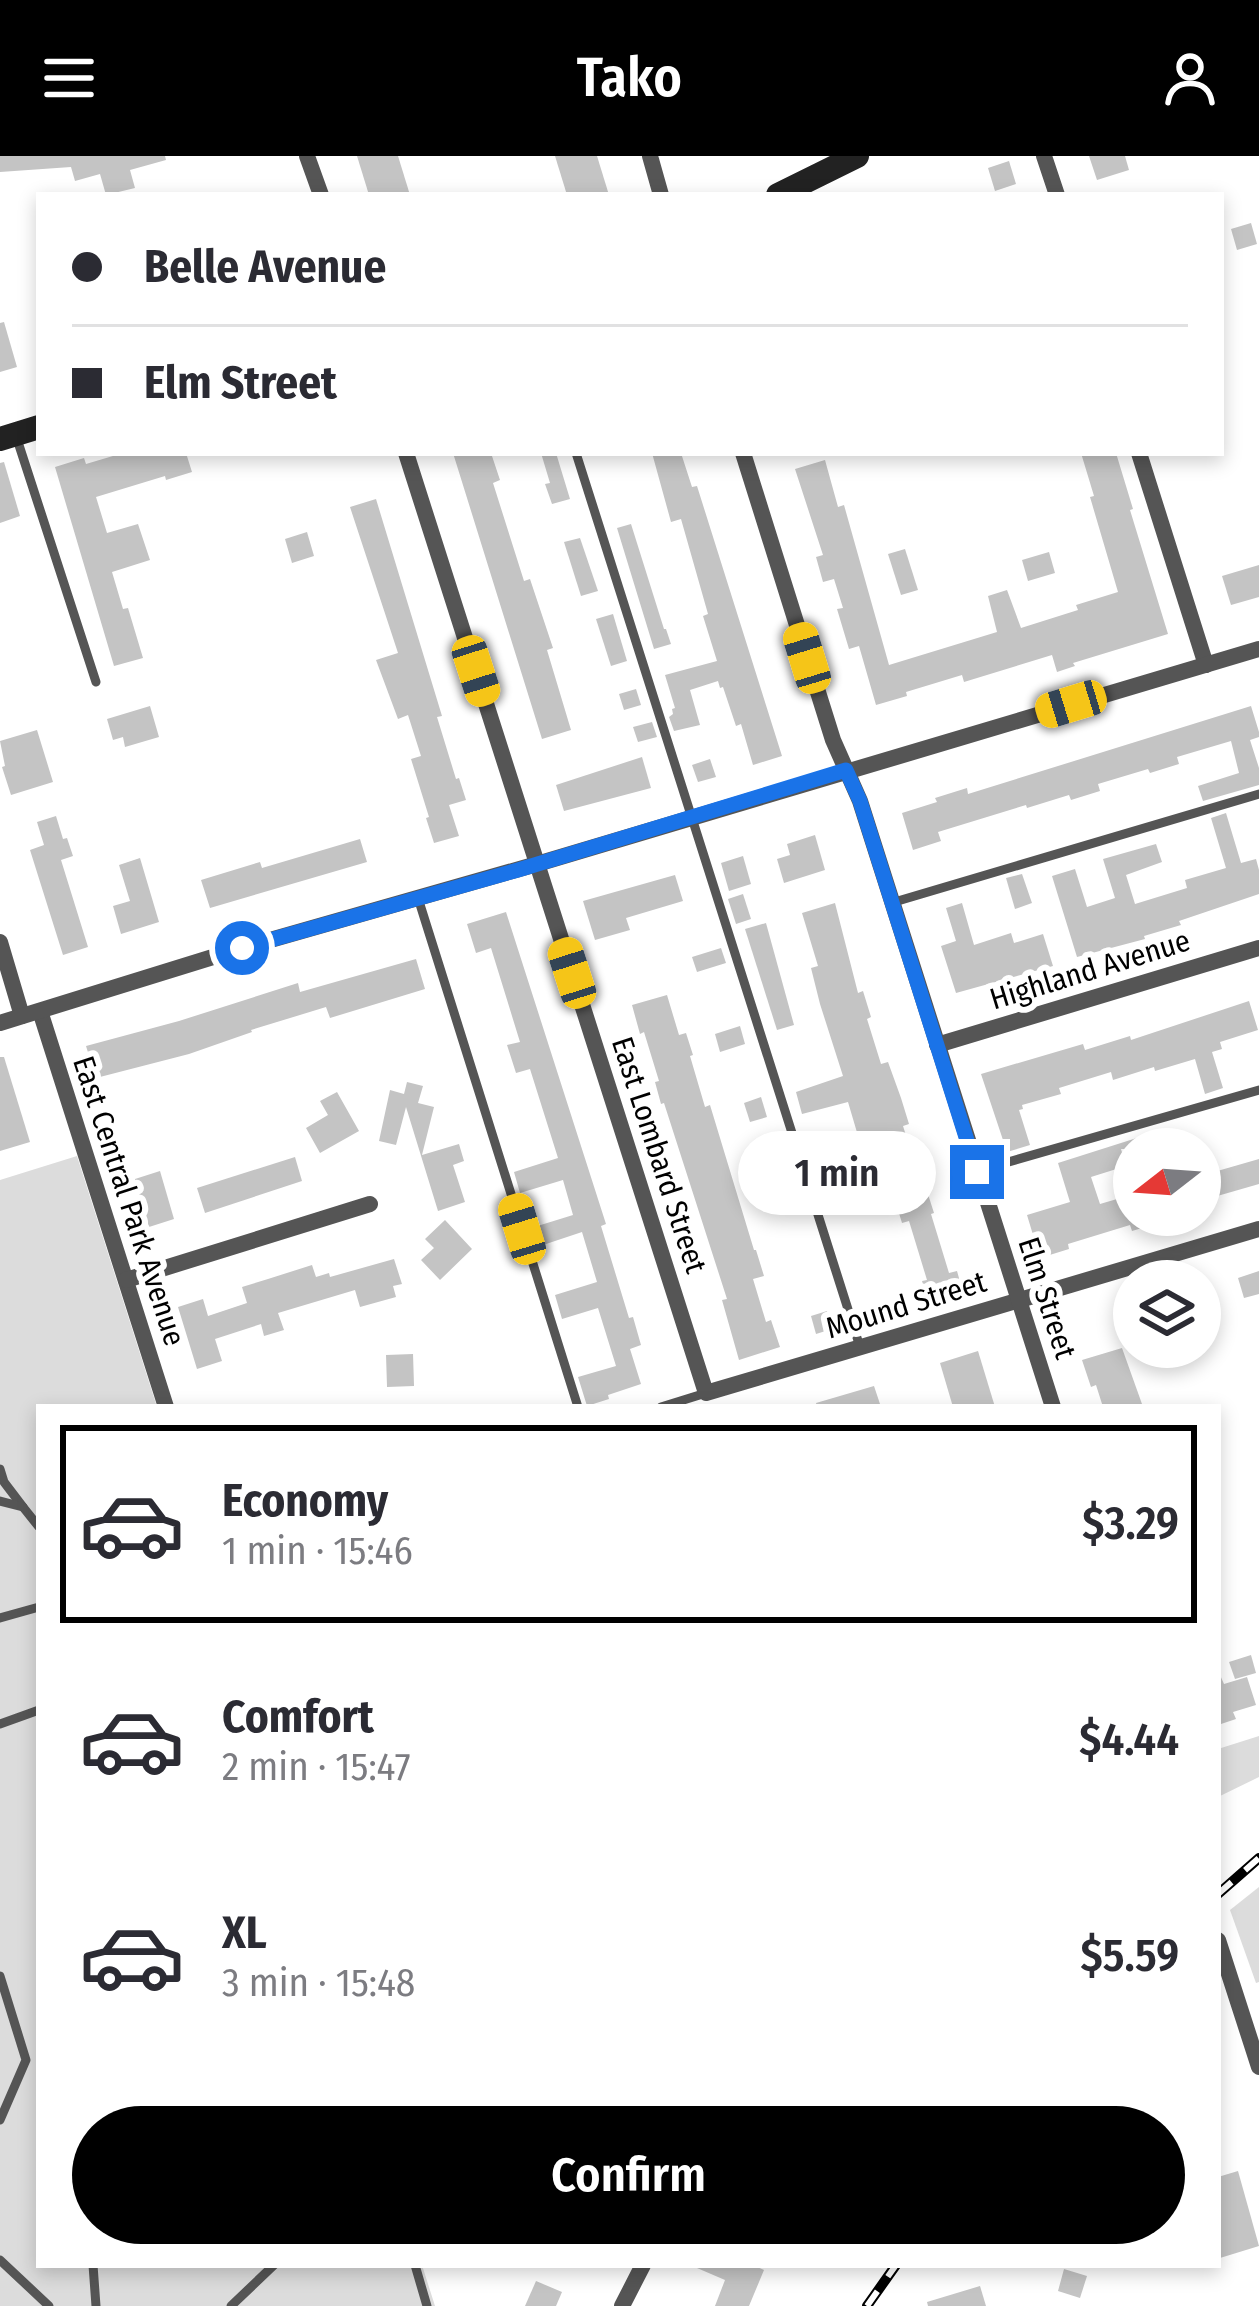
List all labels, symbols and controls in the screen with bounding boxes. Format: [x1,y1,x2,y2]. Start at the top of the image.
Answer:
icon: menu [36,45,102,111]
icon: person [1157,45,1223,111]
text: Tako [577,46,682,110]
text: Belle Avenue [144,240,386,294]
text: Elm Street [144,356,337,410]
car [779,618,835,698]
car [448,631,504,711]
car [1031,676,1111,732]
route start [215,921,269,975]
street label: Highland Avenue [986,922,1194,1018]
car [544,933,600,1013]
street label: East Lombard Street [604,1032,714,1278]
street label: East Central Park Avenue [65,1052,193,1350]
north arrow [1113,1128,1221,1236]
map controls [1113,1128,1221,1368]
callout: 1 min [737,1130,935,1214]
route end [950,1145,1004,1199]
text: 1 min [795,1150,879,1196]
car [494,1189,550,1269]
street label: Elm Street [1010,1233,1084,1364]
button: layers [1113,1260,1221,1368]
street label: Mound Street [822,1264,991,1346]
icon: car [78,1470,186,1578]
text: Economy [222,1474,388,1528]
text: $3.29 [1082,1497,1179,1551]
text: 1 min · 15:46 [222,1528,413,1574]
icon: car [78,1686,186,1794]
text: Comfort [222,1690,374,1744]
text: $4.44 [1079,1713,1179,1767]
text: 2 min · 15:47 [222,1744,410,1790]
icon: car [78,1902,186,2010]
text: XL [222,1906,267,1960]
text: $5.59 [1080,1929,1179,1983]
text: 3 min · 15:48 [222,1960,415,2006]
button: Confirm [72,2106,1185,2244]

